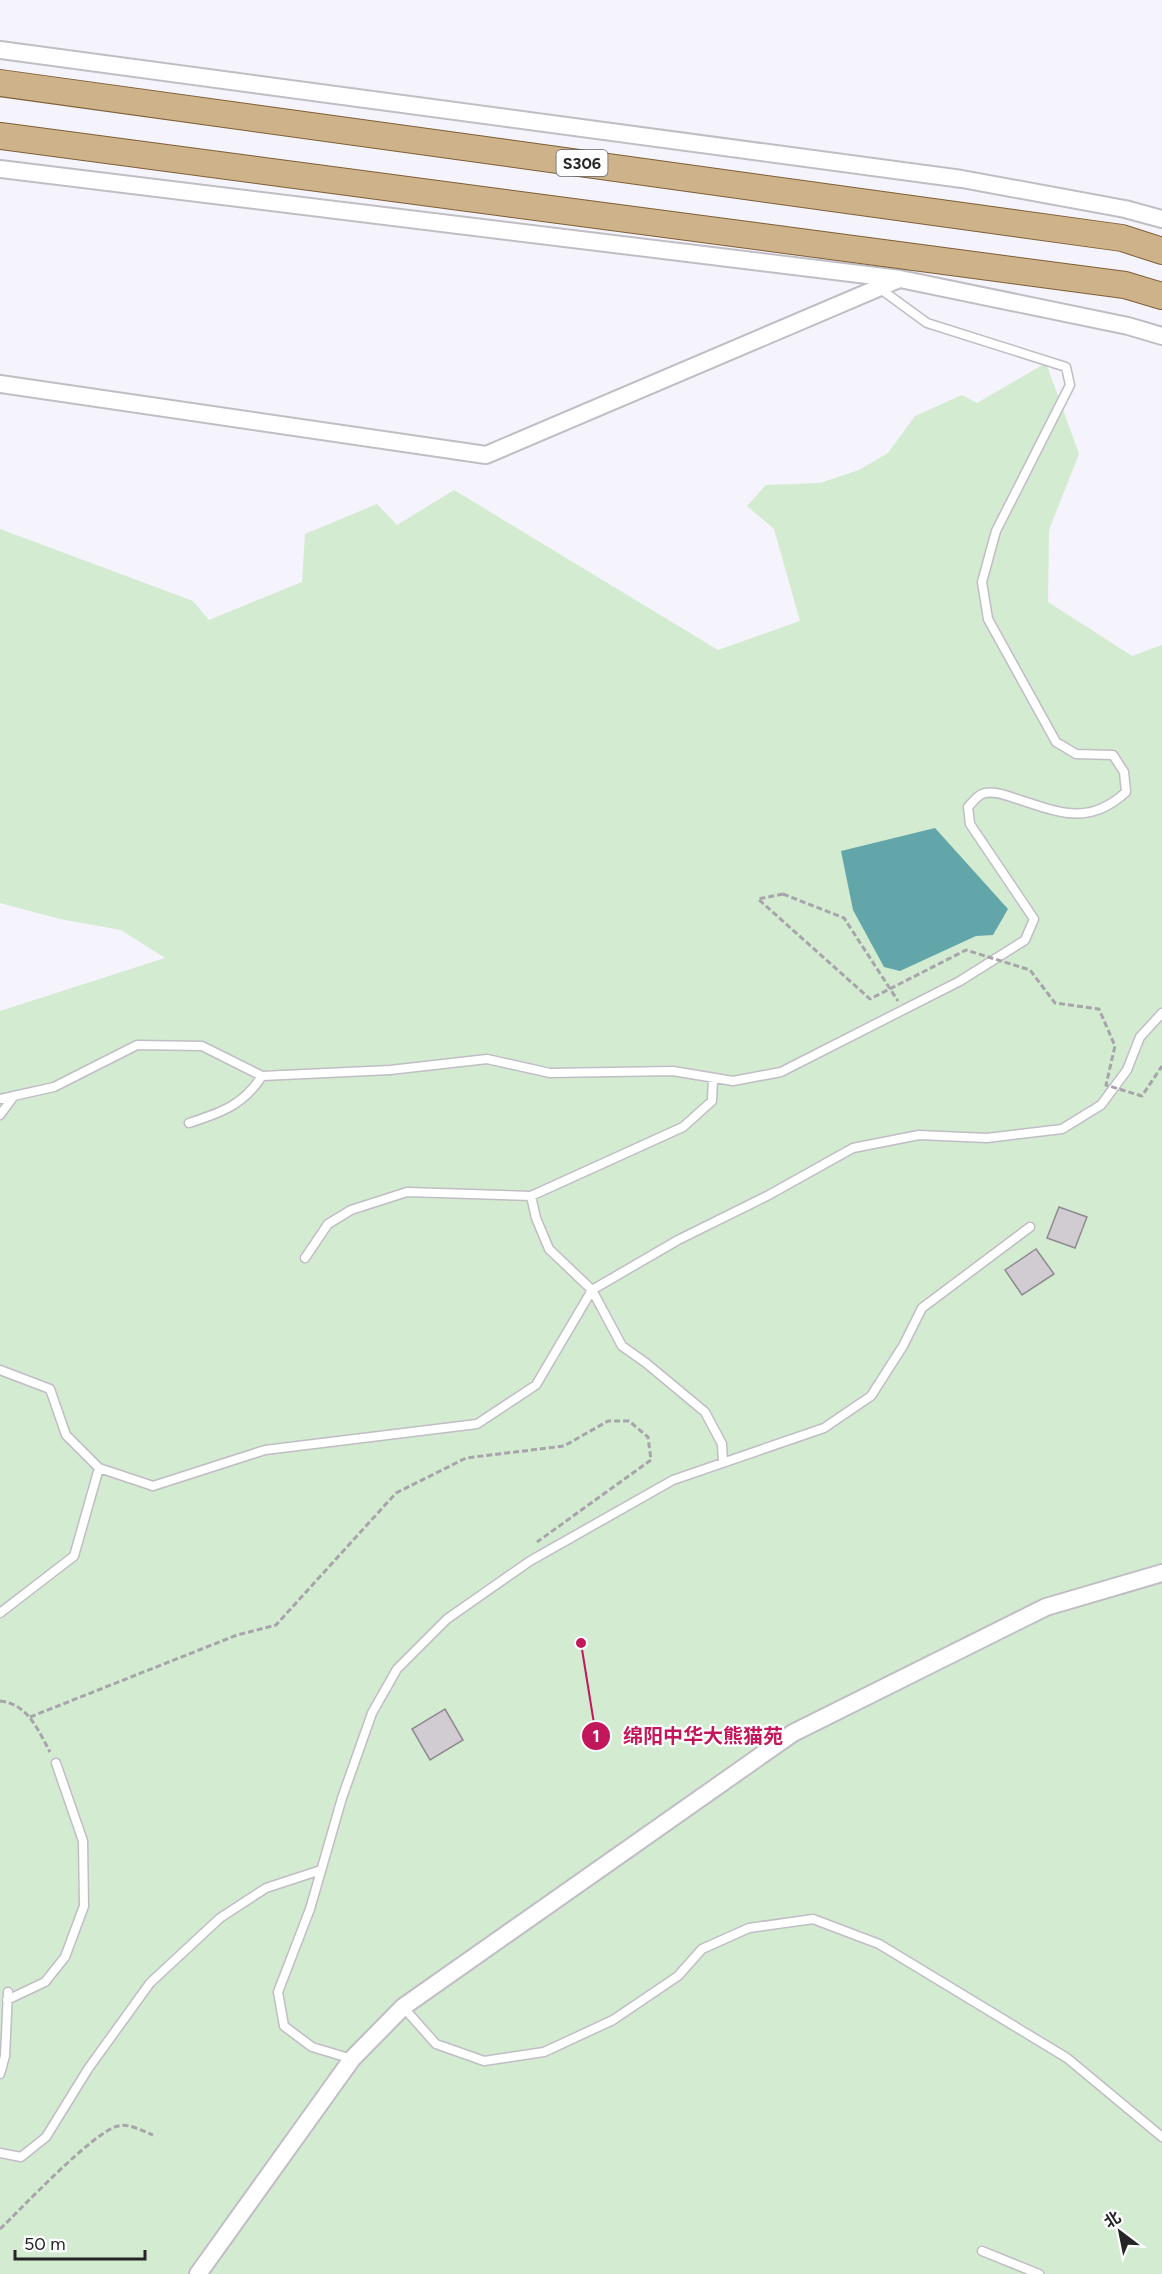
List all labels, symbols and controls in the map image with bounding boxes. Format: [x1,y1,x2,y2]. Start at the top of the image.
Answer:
road number: S306 [556,150,608,176]
callout: 绵阳中华大熊猫苑 [581,1717,795,1755]
text: 绵阳中华大熊猫苑 [623,1724,783,1748]
text: 1 [592,1725,600,1747]
north arrow [1090,2202,1150,2262]
text: 北 [1100,2207,1124,2232]
scale bar [15,2223,146,2261]
text: 50 m [24,2233,66,2255]

